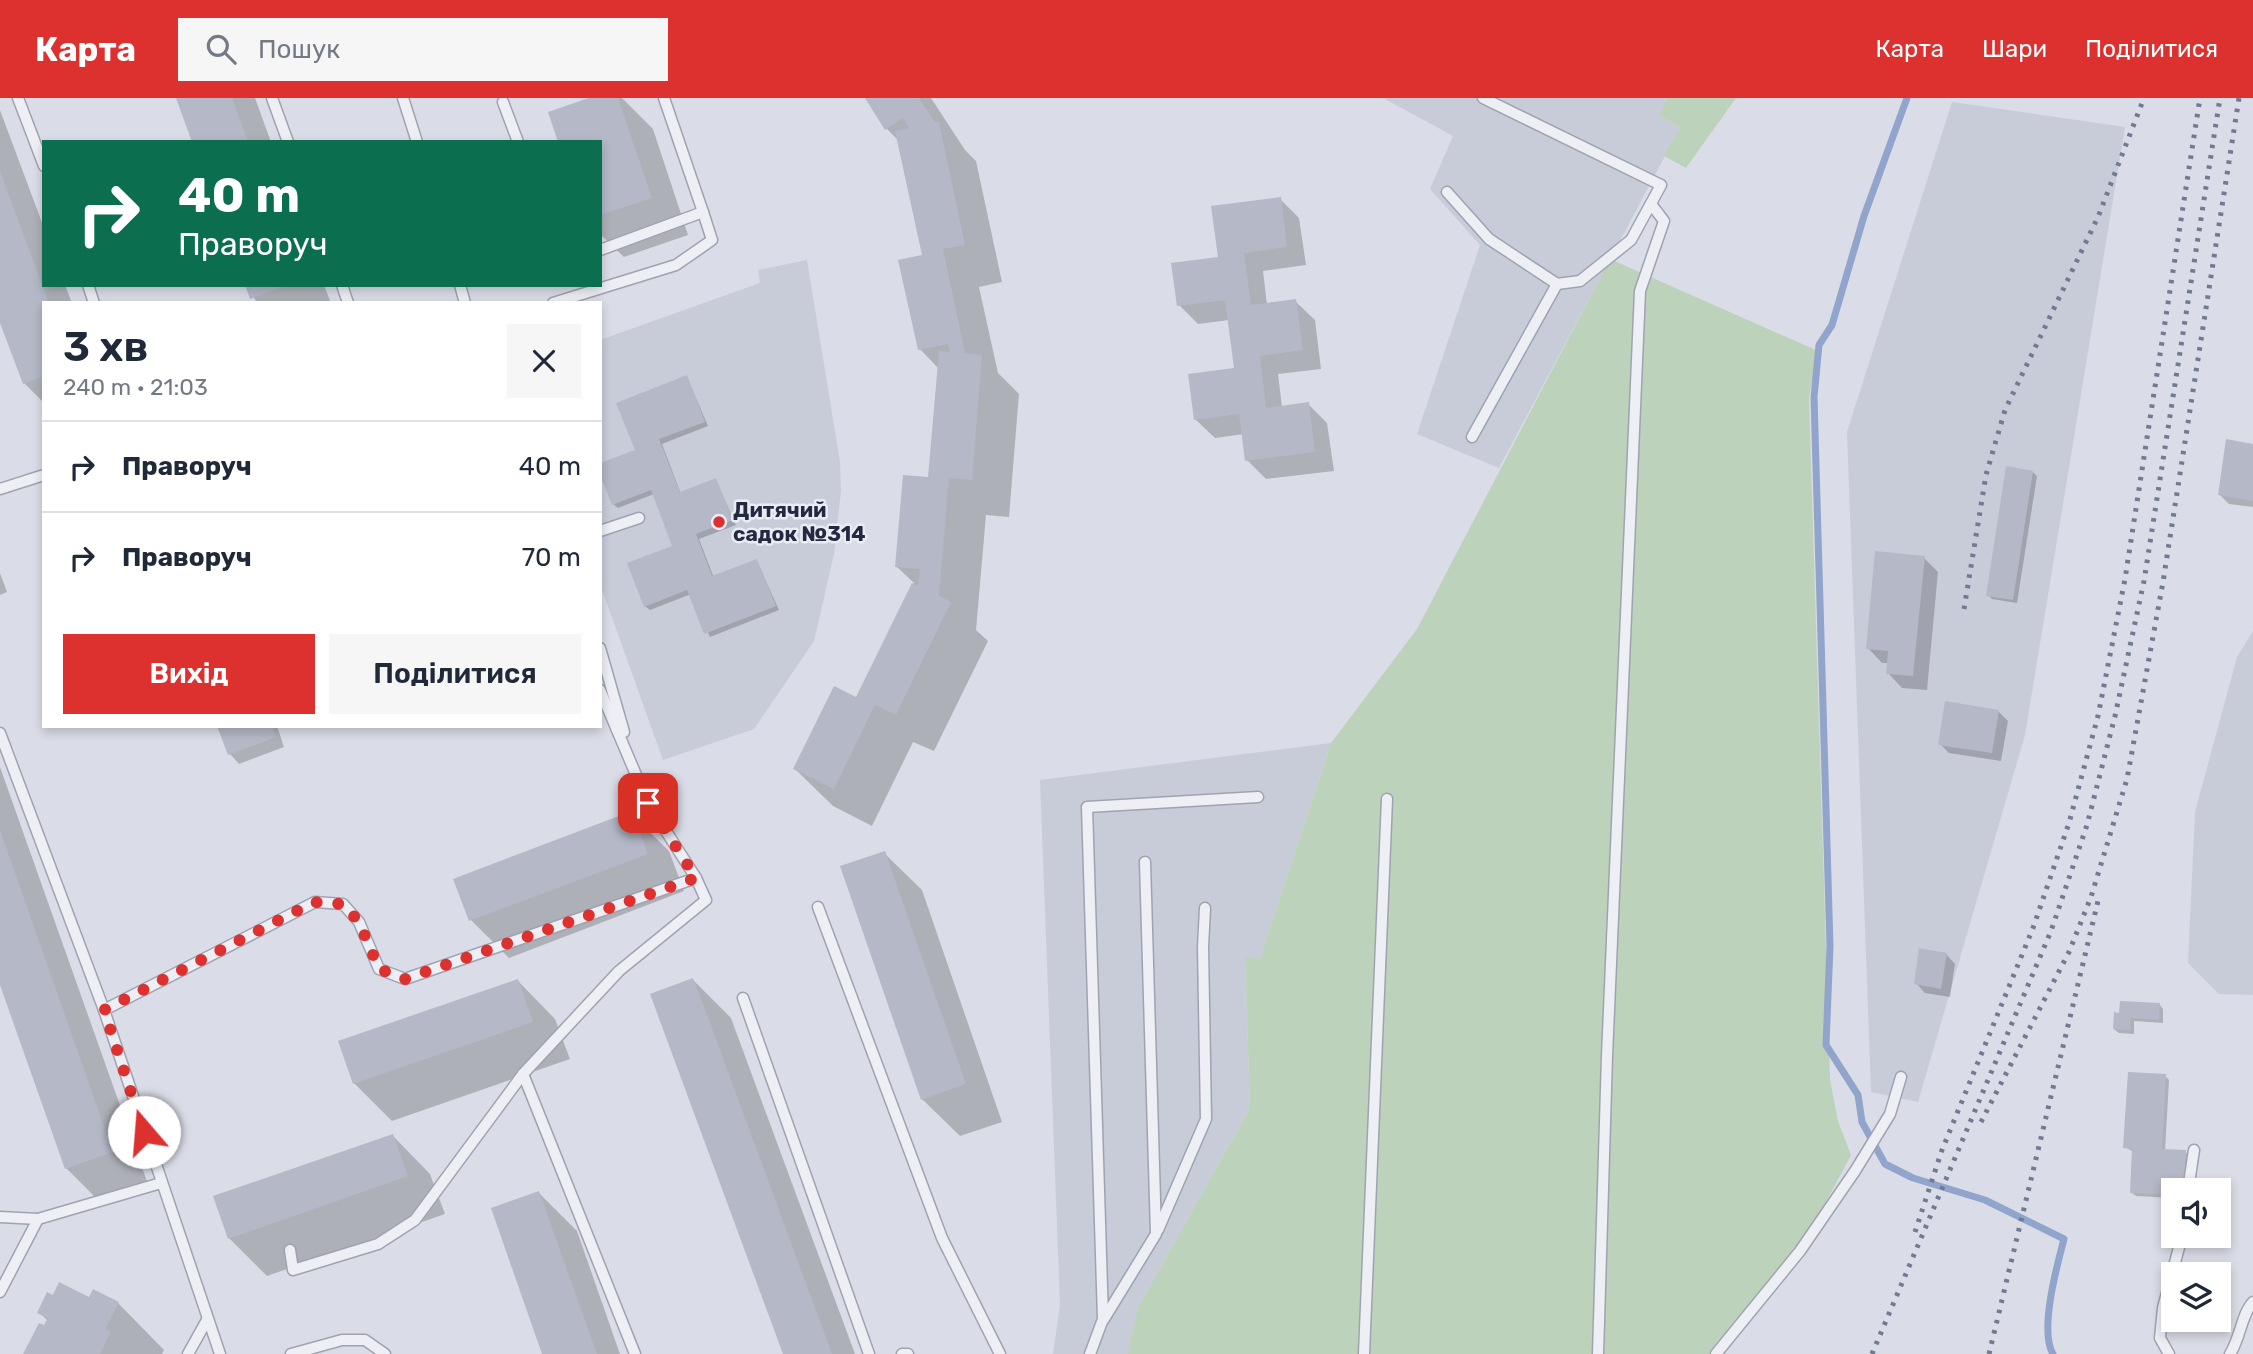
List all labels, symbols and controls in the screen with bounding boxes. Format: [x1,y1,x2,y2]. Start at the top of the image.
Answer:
search box [178,18,668,81]
text: Карта [35,30,136,69]
icon: search [202,30,240,68]
text: Пошук [258,34,340,65]
text: Карта [1875,35,1944,63]
text: Шари [1982,35,2047,63]
text: Поділитися [2085,35,2218,63]
text: 40 m [178,166,300,224]
icon: right [63,168,154,259]
text: Праворуч [178,225,327,263]
text: 3 хв [63,322,148,372]
button: close [507,324,581,398]
text: 240 m · 21:03 [63,373,208,401]
icon: right [63,448,101,486]
text: Праворуч [122,451,252,482]
text: 40 m [519,451,581,482]
place label: Дитячий садок №314 [733,497,866,546]
marker: Дитячий садок №314 [711,514,727,530]
icon: right [63,539,101,577]
text: Праворуч [122,542,252,573]
text: 70 m [522,542,581,573]
button: Вихід [63,634,315,714]
button: Поділитися [329,634,581,714]
pin [618,773,678,833]
icon: arrive [629,784,667,822]
position arrow [107,1095,181,1169]
map controls [2161,1178,2231,1332]
button: sound [2161,1178,2231,1248]
button: layers [2161,1262,2231,1332]

